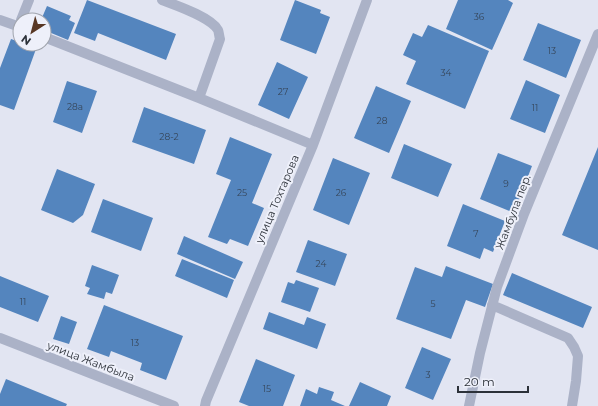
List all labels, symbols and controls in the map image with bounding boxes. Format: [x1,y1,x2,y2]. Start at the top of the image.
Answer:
house number: 36 [474,11,485,22]
north arrow [12,12,52,52]
text: N [18,32,34,48]
house number: 13 [548,45,556,56]
house number: 34 [440,67,452,78]
house number: 27 [278,86,288,97]
house number: 28а [67,101,83,112]
house number: 11 [532,102,538,113]
house number: 28 [377,115,388,126]
house number: 28-2 [159,131,179,142]
street label: улица Тохтарова [252,153,302,246]
street label: Жамбула пер. [492,173,534,251]
house number: 9 [503,178,509,189]
house number: 25 [237,187,247,198]
house number: 26 [336,187,347,198]
house number: 7 [473,228,479,239]
house number: 24 [316,258,326,269]
house number: 11 [20,296,26,307]
house number: 5 [430,298,436,309]
house number: 13 [131,337,139,348]
street label: улица Жамбыла [44,338,137,384]
scale bar [458,368,528,394]
house number: 3 [425,369,431,380]
text: 20 m [464,374,495,389]
house number: 15 [263,383,271,394]

